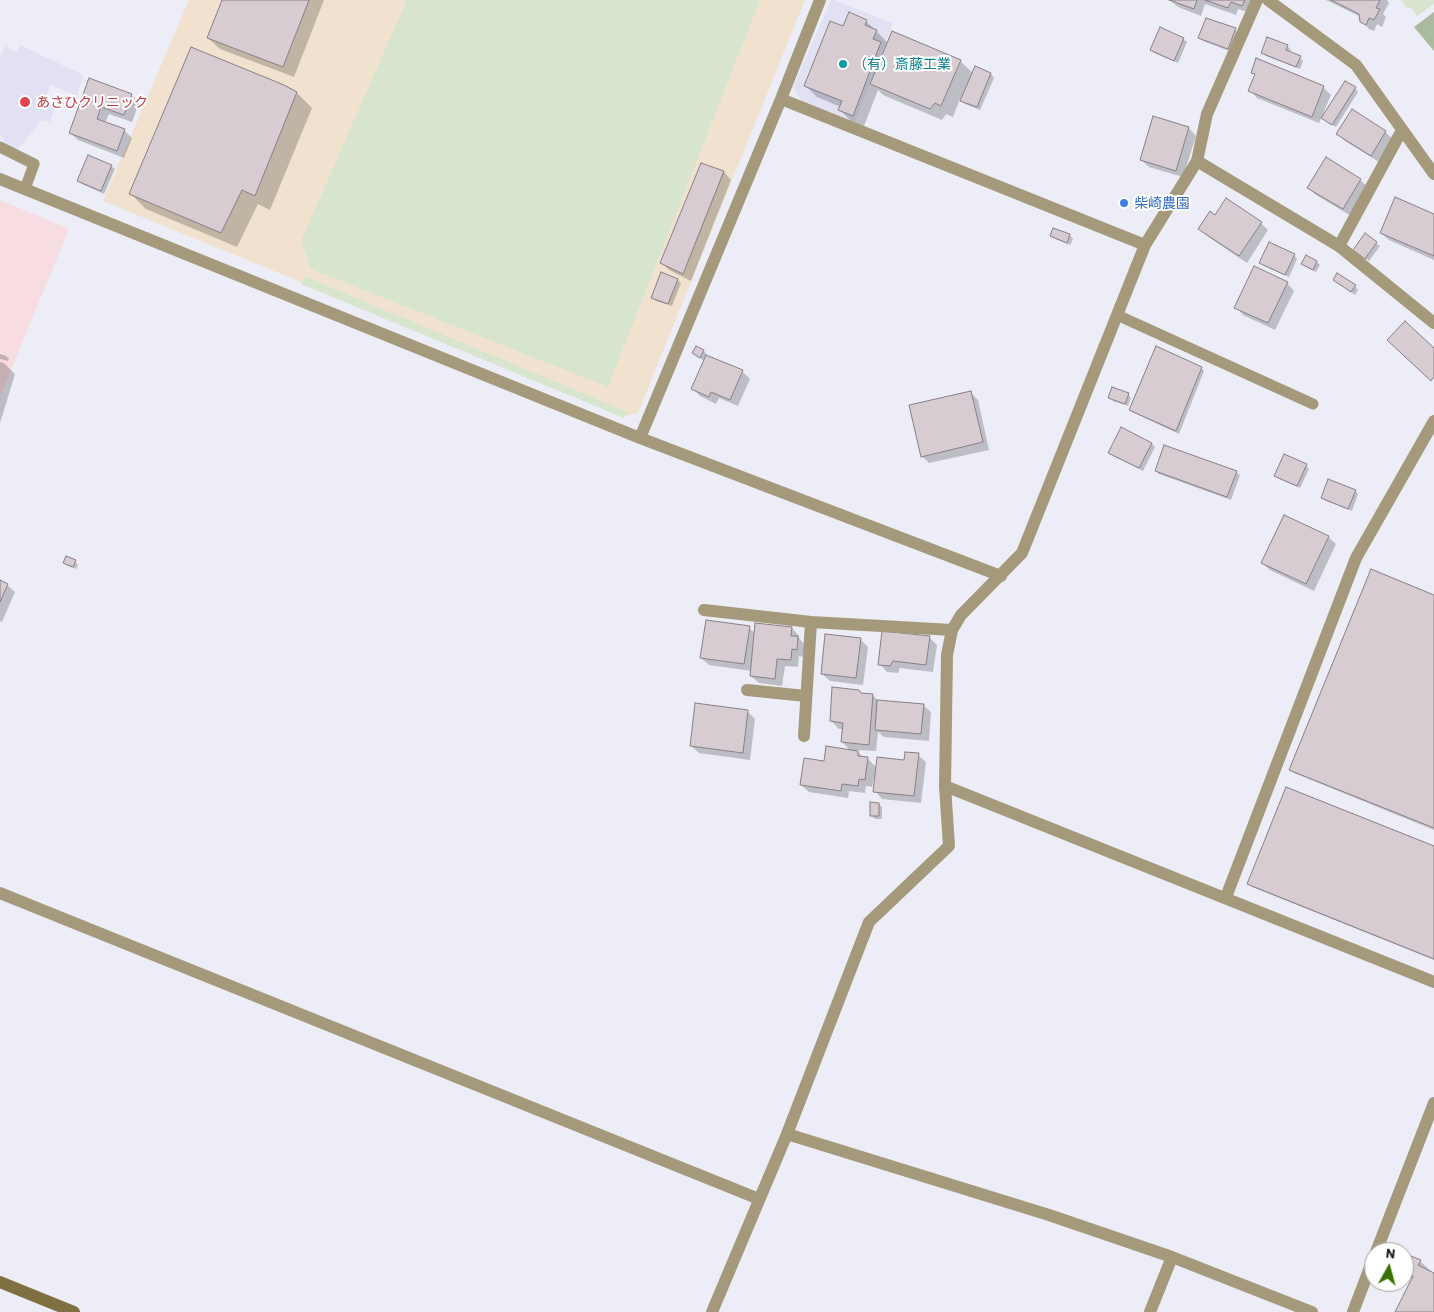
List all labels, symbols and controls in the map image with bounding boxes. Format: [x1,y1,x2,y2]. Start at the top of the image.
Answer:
place label: （有）斎藤工業 [853,56,951,72]
marker: （有）斎藤工業 [837,58,849,70]
place label: あさひクリニック [36,94,148,110]
marker: あさひクリニック [18,95,32,109]
place label: 柴崎農園 [1134,195,1190,211]
marker: 柴崎農園 [1118,197,1130,209]
north arrow [1364,1242,1414,1292]
text: N [1385,1244,1396,1262]

